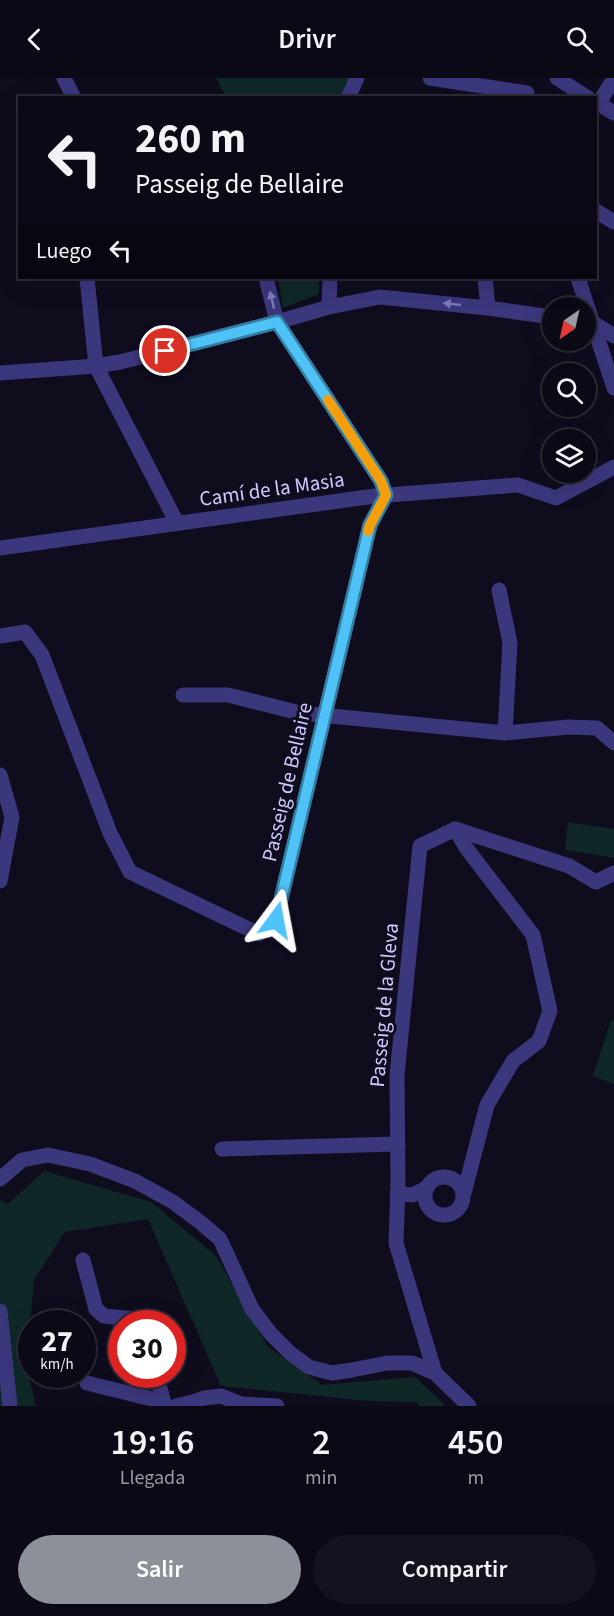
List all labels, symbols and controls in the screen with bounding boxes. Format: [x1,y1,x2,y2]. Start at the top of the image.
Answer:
text: Drivr [278,20,336,59]
icon: back [18,23,51,56]
icon: search [563,23,596,56]
text: 260 m [135,109,246,169]
icon: left [36,120,114,198]
text: Passeig de Bellaire [135,165,344,204]
icon: left [104,234,137,267]
text: Luego [36,235,92,267]
one-way arrow [266,291,276,309]
north arrow [542,297,596,351]
map controls [542,297,596,483]
one-way arrow [443,299,462,309]
pin [139,325,190,376]
icon: arrive [148,334,181,367]
button: search [542,363,596,417]
button: layers [542,429,596,483]
street label: Camí de la Masia [198,464,346,514]
street label: Passeig de Bellaire [254,699,320,865]
position arrow [244,888,308,952]
street label: Passeig de la Gleva [362,922,406,1088]
speed limit sign: 30 [108,1310,186,1388]
text: 27 [41,1320,73,1363]
text: km/h [40,1354,74,1375]
text: 19:16 [111,1417,194,1468]
text: 2 [312,1417,330,1468]
text: 450 [448,1417,503,1468]
text: Llegada [120,1464,185,1492]
text: min [305,1464,337,1492]
text: m [467,1464,484,1492]
button: Salir [18,1535,301,1604]
button: Compartir [313,1535,596,1604]

